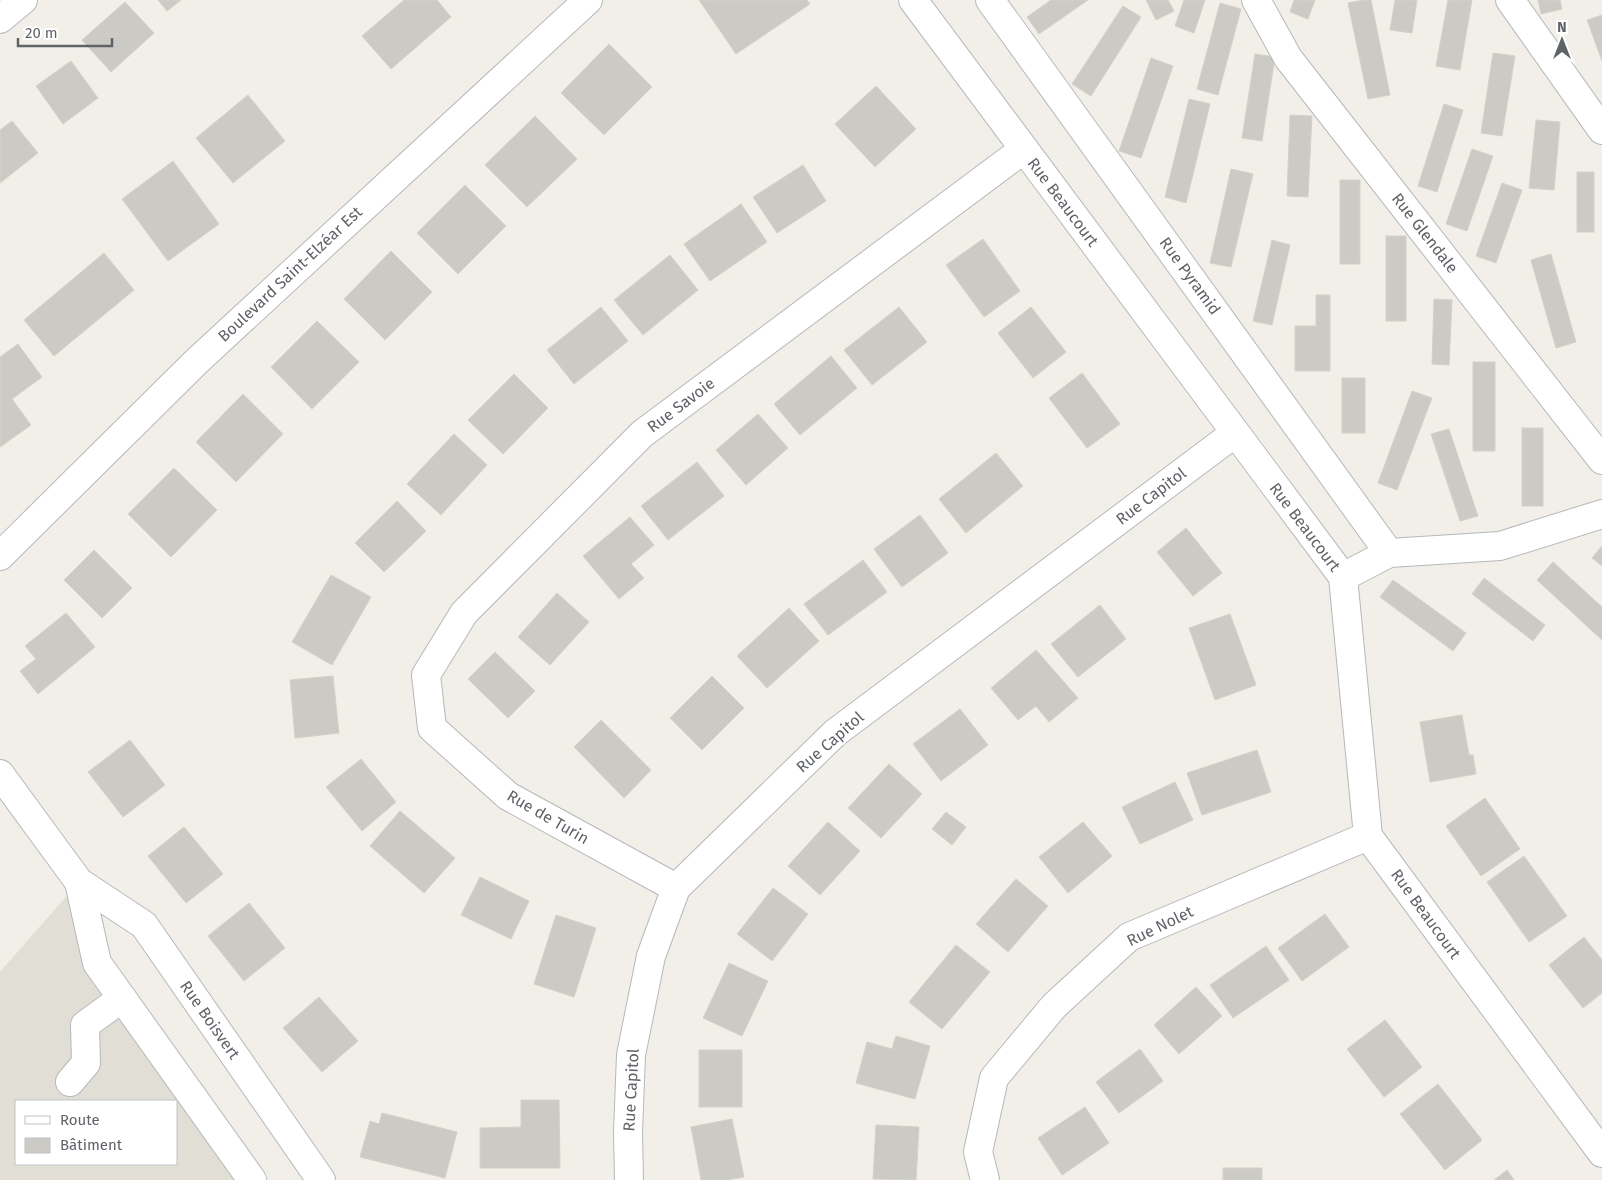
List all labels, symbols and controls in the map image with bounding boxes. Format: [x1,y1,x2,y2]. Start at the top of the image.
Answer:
scale bar [18,15,111,47]
north arrow [1537,15,1587,65]
text: N [1557,19,1567,36]
text: 20 m [25,24,58,42]
street label: Rue Beaucourt [1023,154,1103,250]
street label: Rue Glendale [1388,189,1462,277]
street label: Boulevard Saint-Elzéar Est [214,202,366,346]
street label: Rue Pyramid [1156,234,1224,318]
street label: Rue Savoie [644,373,718,437]
street label: Rue Capitol [1112,463,1190,529]
street label: Rue Beaucourt [1265,479,1345,575]
street label: Rue Capitol [792,707,868,776]
street label: Rue de Turin [504,786,592,848]
street label: Rue Beaucourt [1387,865,1465,963]
street label: Rue Nolet [1124,902,1196,950]
street label: Rue Boisvert [176,977,244,1063]
street label: Rue Capitol [619,1048,643,1132]
legend [15,1100,178,1165]
text: Route [60,1111,100,1129]
text: Bâtiment [60,1136,123,1154]

